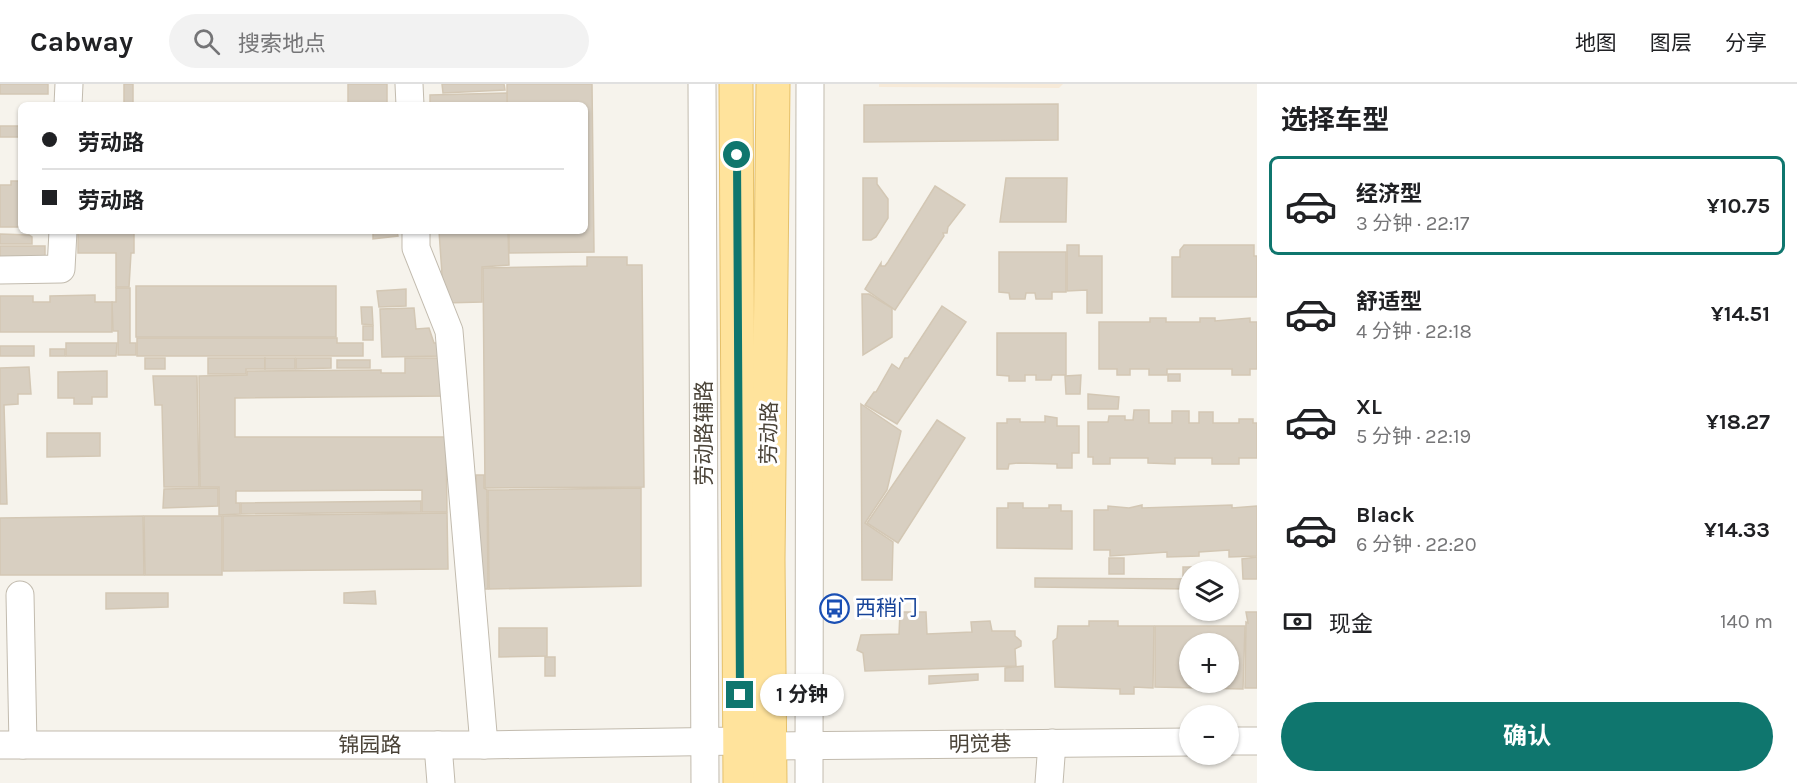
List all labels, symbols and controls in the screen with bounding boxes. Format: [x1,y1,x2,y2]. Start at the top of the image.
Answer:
search box [169,14,589,68]
text: Cabway [30,25,133,58]
icon: search [190,25,223,58]
text: 搜索地点 [238,31,326,57]
text: 地图 [1575,31,1617,55]
text: 图层 [1650,31,1692,55]
text: 分享 [1725,31,1767,55]
text: 选择车型 [1281,104,1389,136]
text: 劳动路 [78,130,144,156]
route start [723,141,750,168]
icon: car [1284,179,1338,233]
text: 经济型 [1356,181,1422,207]
text: 劳动路 [78,188,144,214]
text: ¥10.75 [1707,193,1770,219]
text: 3 分钟 · 22:17 [1356,212,1469,235]
icon: car [1284,287,1338,341]
text: 舒适型 [1356,289,1422,315]
text: ¥14.51 [1711,301,1770,327]
text: 4 分钟 · 22:18 [1356,320,1472,343]
street label: 劳动路辅路 [692,381,716,486]
text: XL [1356,394,1382,420]
icon: car [1284,395,1338,449]
street label: 劳动路 [756,401,782,465]
text: ¥18.27 [1706,409,1770,435]
text: 5 分钟 · 22:19 [1356,425,1471,448]
text: Black [1356,502,1415,528]
icon: car [1284,503,1338,557]
text: ¥14.33 [1704,517,1770,543]
text: 6 分钟 · 22:20 [1356,533,1477,556]
map controls [1179,561,1239,765]
button: layers [1179,561,1239,621]
bus stop icon: 西稍门 [818,592,850,624]
place label: 西稍门 [855,596,918,620]
icon: cash [1281,605,1314,638]
text: 140 m [1720,610,1773,633]
text: 现金 [1329,611,1373,637]
button: + [1179,633,1239,693]
callout: 1 分钟 [761,674,845,716]
route end [726,681,753,708]
text: 1 分钟 [776,683,828,706]
button: 确认 [1281,702,1773,771]
button: − [1179,705,1239,765]
street label: 明觉巷 [948,731,1012,757]
street label: 锦园路 [339,733,402,757]

